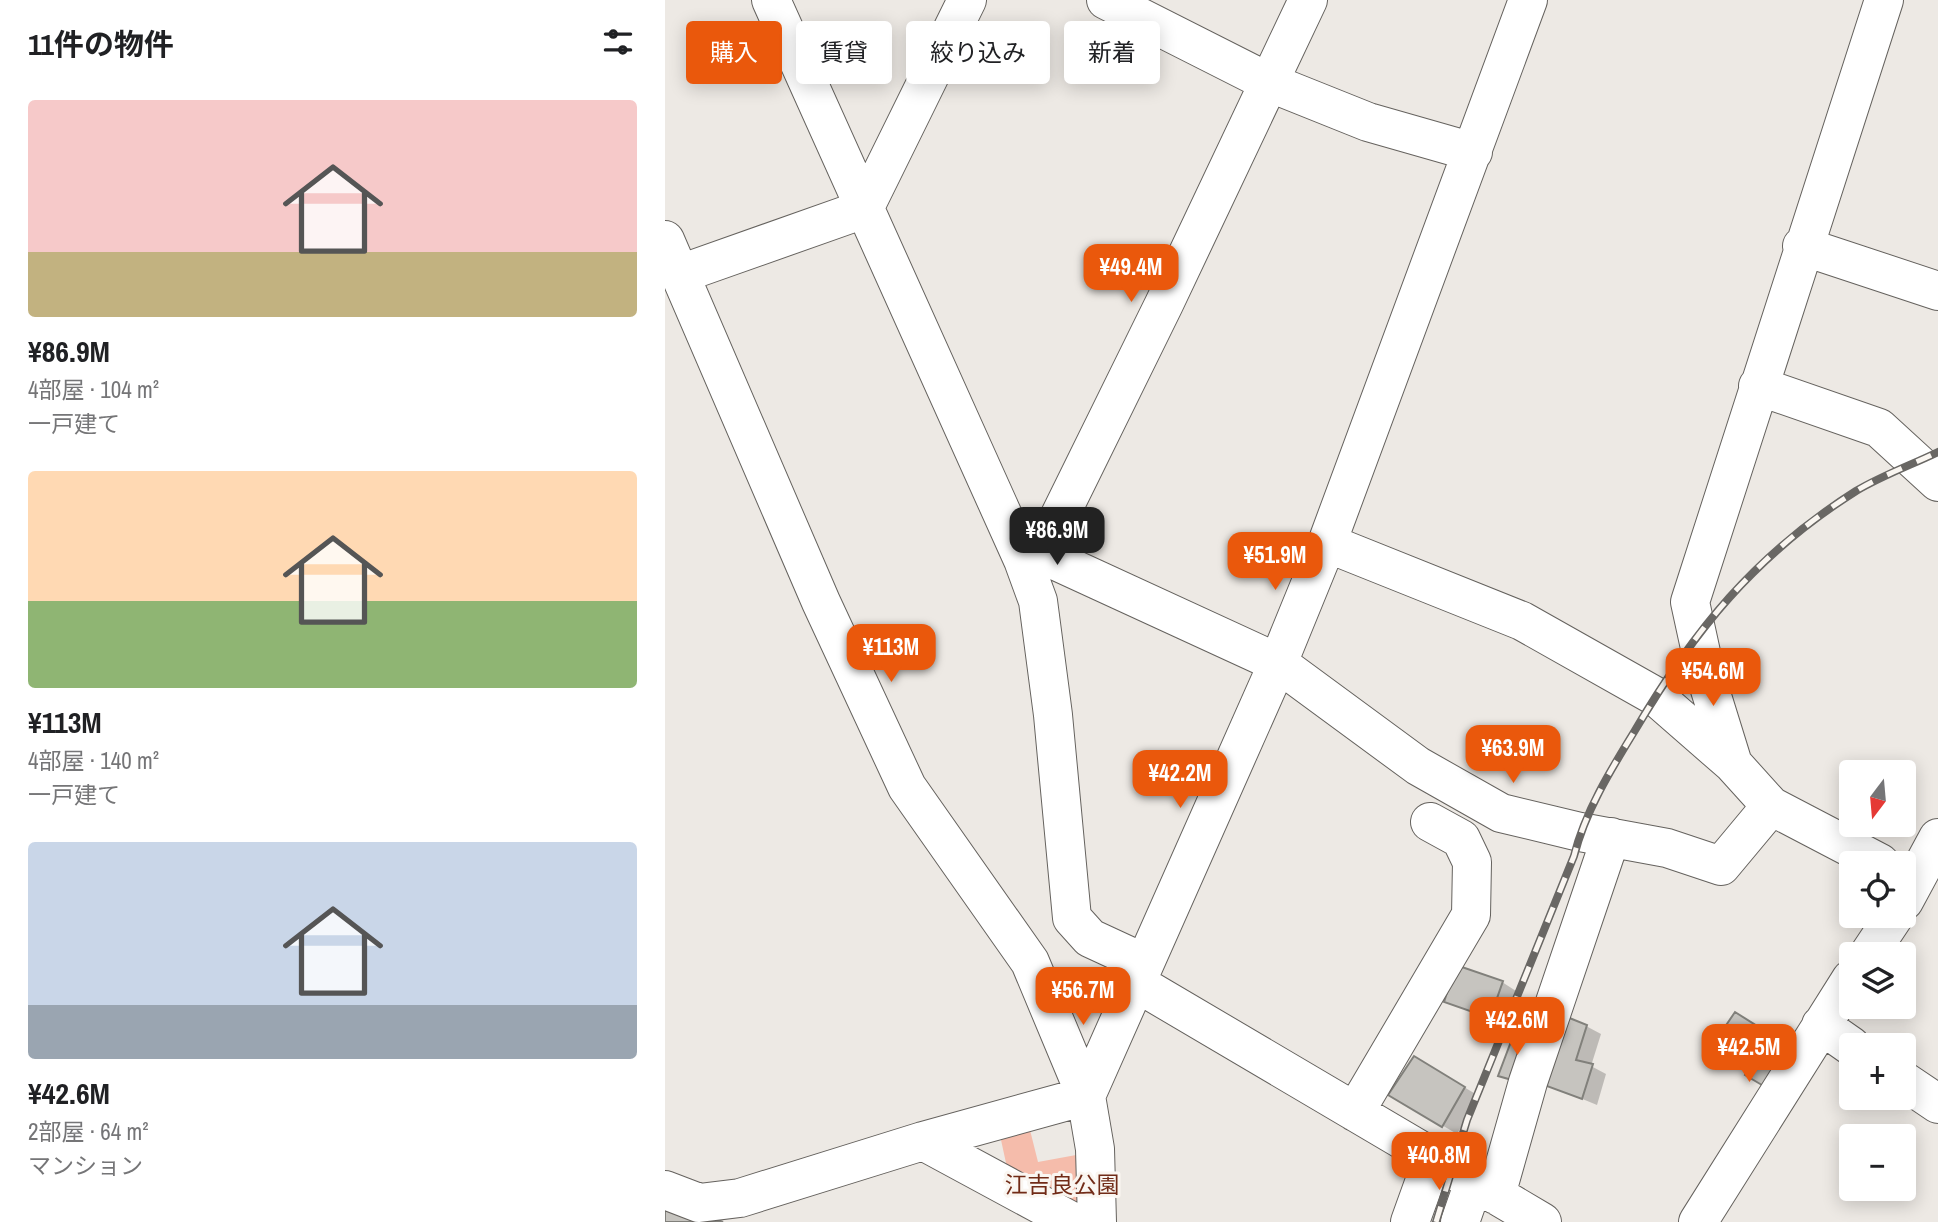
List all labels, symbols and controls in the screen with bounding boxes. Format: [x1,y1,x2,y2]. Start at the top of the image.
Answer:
chip: 購入 [686,21,782,84]
chip: 賃貸 [796,21,892,84]
chip: 絞り込み [906,21,1050,84]
chip: 新着 [1064,21,1160,84]
icon: filters [599,23,637,61]
text: 11件の物件 [28,24,174,64]
icon: home [270,146,396,272]
pin: ¥49.4M [1074,244,1188,304]
text: ¥49.4M [1100,251,1162,282]
text: ¥86.9M [28,331,110,371]
text: 4部屋 · 104 m² [28,374,159,405]
text: 一戸建て [28,408,120,439]
pin: ¥86.9M [1000,508,1114,567]
text: ¥86.9M [1026,514,1088,545]
icon: home [270,517,396,643]
pin: ¥51.9M [1218,532,1332,592]
text: ¥51.9M [1244,539,1306,570]
pin: ¥113M [842,624,940,684]
text: ¥113M [863,631,919,662]
pin: ¥54.6M [1656,648,1770,708]
text: ¥54.6M [1682,655,1744,686]
text: ¥113M [28,702,102,742]
pin: ¥63.9M [1456,726,1570,785]
text: ¥63.9M [1482,732,1544,763]
text: 4部屋 · 140 m² [28,745,159,776]
pin: ¥42.2M [1123,750,1237,810]
text: ¥42.2M [1149,757,1211,788]
north arrow [1839,760,1916,836]
map controls [1839,760,1916,1201]
text: 一戸建て [28,779,120,810]
button: locate [1839,851,1916,928]
icon: home [270,888,396,1014]
button: layers [1839,942,1916,1019]
pin: ¥56.7M [1026,968,1140,1027]
text: ¥56.7M [1052,974,1114,1005]
pin: ¥42.6M [1460,998,1574,1057]
text: ¥42.6M [1486,1004,1548,1035]
pin: ¥42.5M [1692,1024,1806,1084]
text: ¥42.5M [1718,1031,1780,1062]
button: + [1839,1033,1916,1110]
text: ¥42.6M [28,1073,110,1113]
text: 2部屋 · 64 m² [28,1116,148,1147]
button: − [1839,1124,1916,1201]
pin: ¥40.8M [1382,1132,1496,1192]
text: ¥40.8M [1408,1139,1470,1170]
text: マンション [28,1150,143,1181]
park label: 江吉良公園 [1005,1169,1120,1200]

